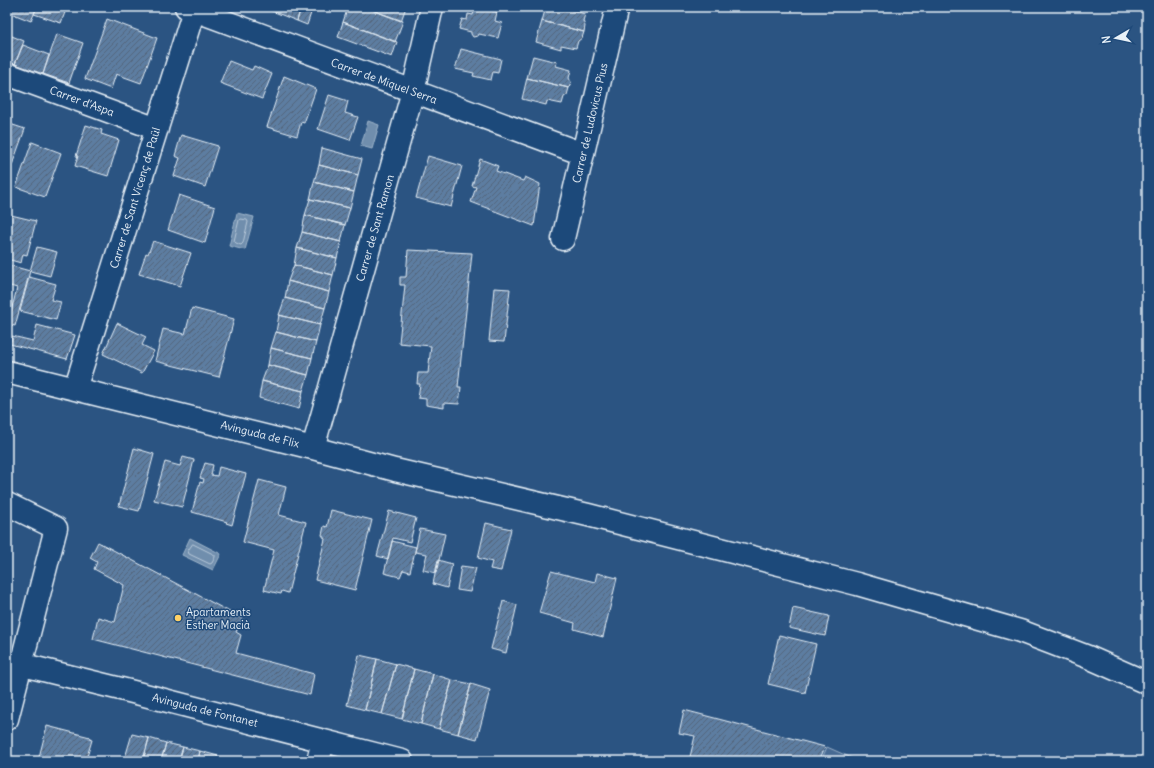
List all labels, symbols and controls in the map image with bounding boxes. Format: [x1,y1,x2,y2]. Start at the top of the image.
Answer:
north arrow [1096,18,1136,58]
text: N [1099,35,1114,44]
street label: Carrer de Miquel Serra [329,55,439,107]
street label: Carrer de Ludovicus Pius [569,62,611,184]
street label: Carrer d'Aspa [48,83,116,119]
street label: Carrer de Sant Vicenç de Paül [107,126,163,270]
street label: Carrer de Sant Ramon [353,173,397,283]
street label: Avinguda de Flix [219,417,301,451]
place label: Apartaments Esther Macià [186,605,251,632]
marker: Apartaments Esther Macià [173,613,183,623]
street label: Avinguda de Fontanet [151,690,259,730]

